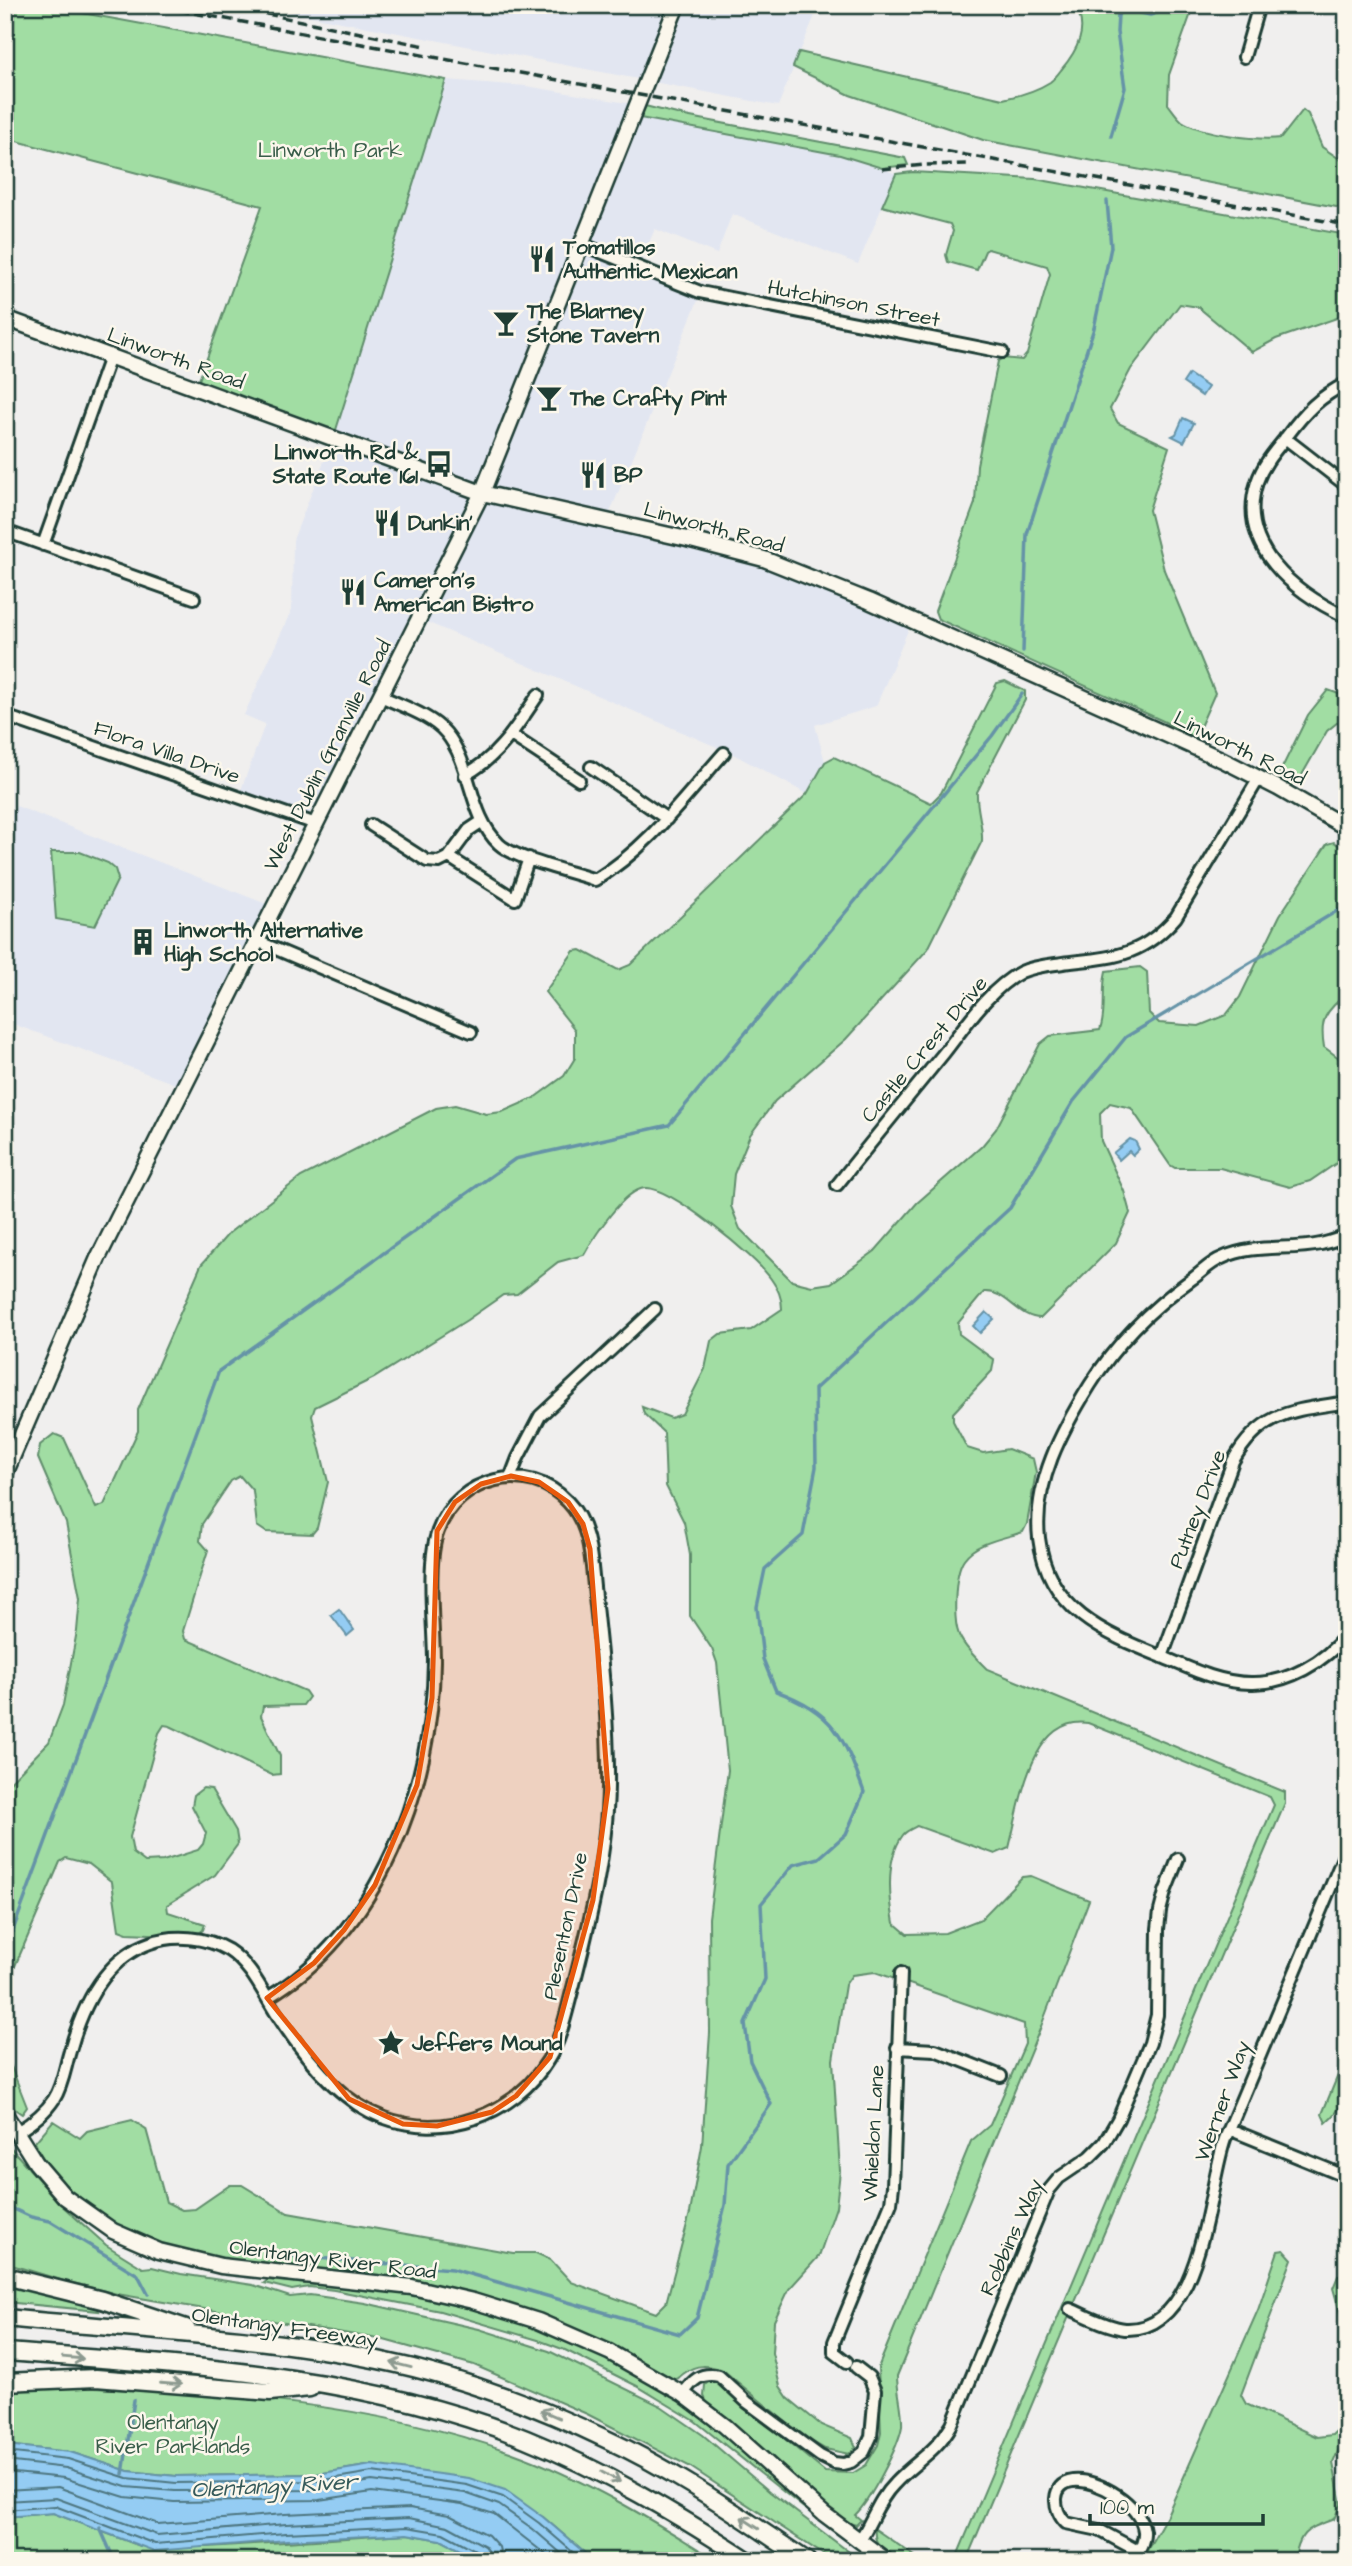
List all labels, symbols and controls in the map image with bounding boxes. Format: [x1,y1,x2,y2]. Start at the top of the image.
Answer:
park label: Linworth Park [258,136,402,165]
place label: Tomatillos Authentic Mexican [562,233,738,286]
restaurant icon: Tomatillos Authentic Mexican [527,244,557,274]
street label: Hutchinson Street [765,273,943,335]
place label: The Blarney Stone Tavern [526,297,660,350]
bar icon: The Blarney Stone Tavern [491,308,521,338]
street label: Linworth Road [103,320,249,397]
bar icon: The Crafty Pint [534,383,564,413]
place label: The Crafty Pint [569,384,727,416]
place label: Linworth Rd & State Route 161 [272,438,419,491]
bus stop icon: Linworth Rd & State Route 161 [424,449,454,479]
restaurant icon: BP [578,460,608,490]
place label: BP [614,461,643,490]
street label: Linworth Road [641,495,787,560]
restaurant icon: Dunkin' [372,508,402,538]
place label: Dunkin' [408,509,473,538]
place label: Cameron's American Bistro [374,566,534,619]
restaurant icon: Cameron's American Bistro [338,577,368,607]
street label: West Dublin Granville Road [256,634,399,876]
street label: Linworth Road [1169,704,1311,793]
street label: Flora Villa Drive [90,714,244,791]
place label: Linworth Alternative High School [164,916,364,971]
building icon: Linworth Alternative High School [128,927,158,957]
street label: Castle Crest Drive [854,970,994,1129]
street label: Putney Drive [1162,1446,1235,1573]
street label: Plesenton Drive [536,1850,595,2003]
place icon: Jeffers Mound [376,2028,406,2058]
place label: Jeffers Mound [411,2029,563,2058]
street label: Werner Way [1187,2036,1260,2166]
street label: Whieldon Lane [855,2064,892,2202]
street label: Robbins Way [973,2174,1052,2301]
street label: Olentangy River Road [228,2232,438,2289]
street label: Olentangy Freeway [190,2300,380,2357]
one-way arrow [62,2352,84,2365]
one-way arrow [390,2358,413,2372]
one-way arrow [159,2378,182,2391]
one-way arrow [540,2407,562,2420]
park label: Olentangy River Parklands [96,2408,250,2461]
water label: Olentangy River [190,2466,360,2507]
one-way arrow [600,2470,620,2484]
scale bar [1090,2482,1263,2526]
text: 100 m [1100,2493,1155,2522]
one-way arrow [740,2516,760,2530]

